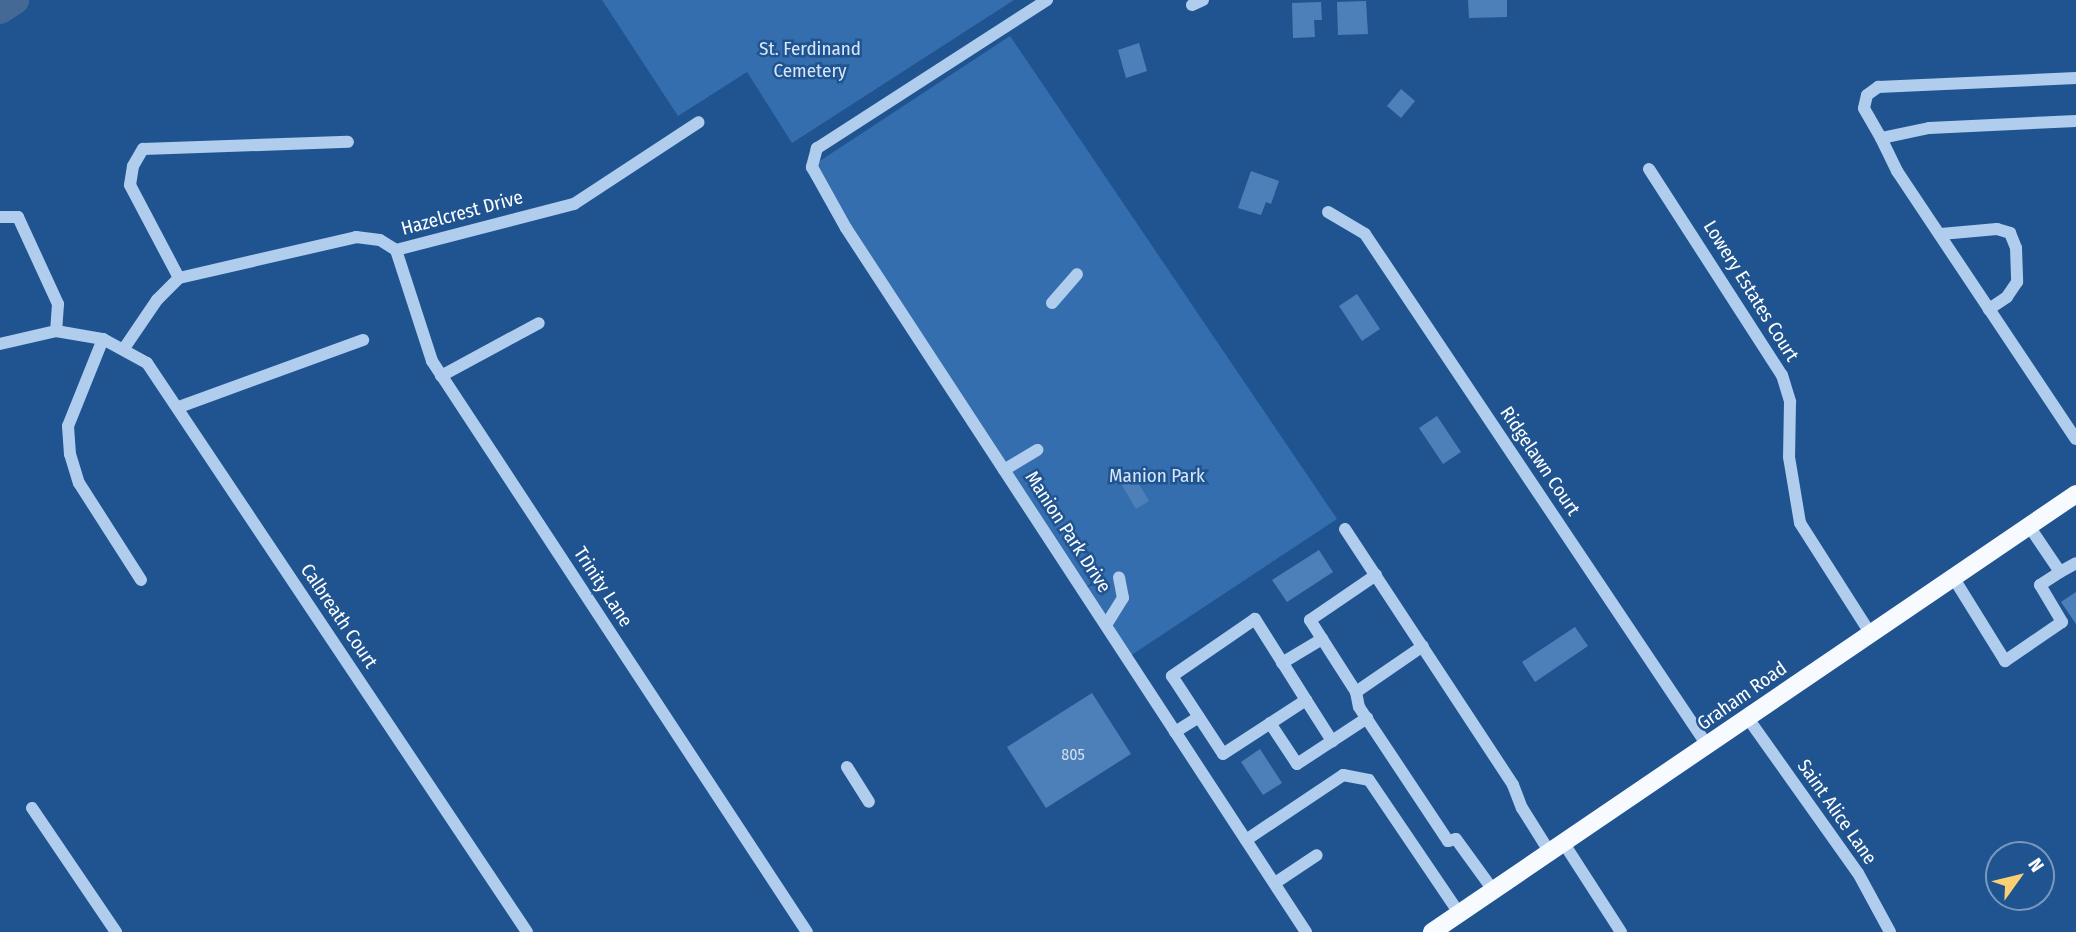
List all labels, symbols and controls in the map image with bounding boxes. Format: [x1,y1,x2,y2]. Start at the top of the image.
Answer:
park label: St. Ferdinand Cemetery [759,38,861,82]
street label: Hazelcrest Drive [399,186,525,240]
street label: Lowery Estates Court [1699,216,1803,366]
street label: Ridgelawn Court [1495,402,1585,520]
park label: Manion Park [1109,465,1205,487]
street label: Manion Park Drive [1020,467,1116,597]
street label: Trinity Lane [569,543,637,631]
street label: Calbreath Court [296,559,382,673]
street label: Graham Road [1693,657,1791,735]
house number: 805 [1061,745,1085,765]
street label: Saint Alice Lane [1792,755,1882,869]
north arrow [1985,841,2055,911]
text: N [2023,854,2049,876]

